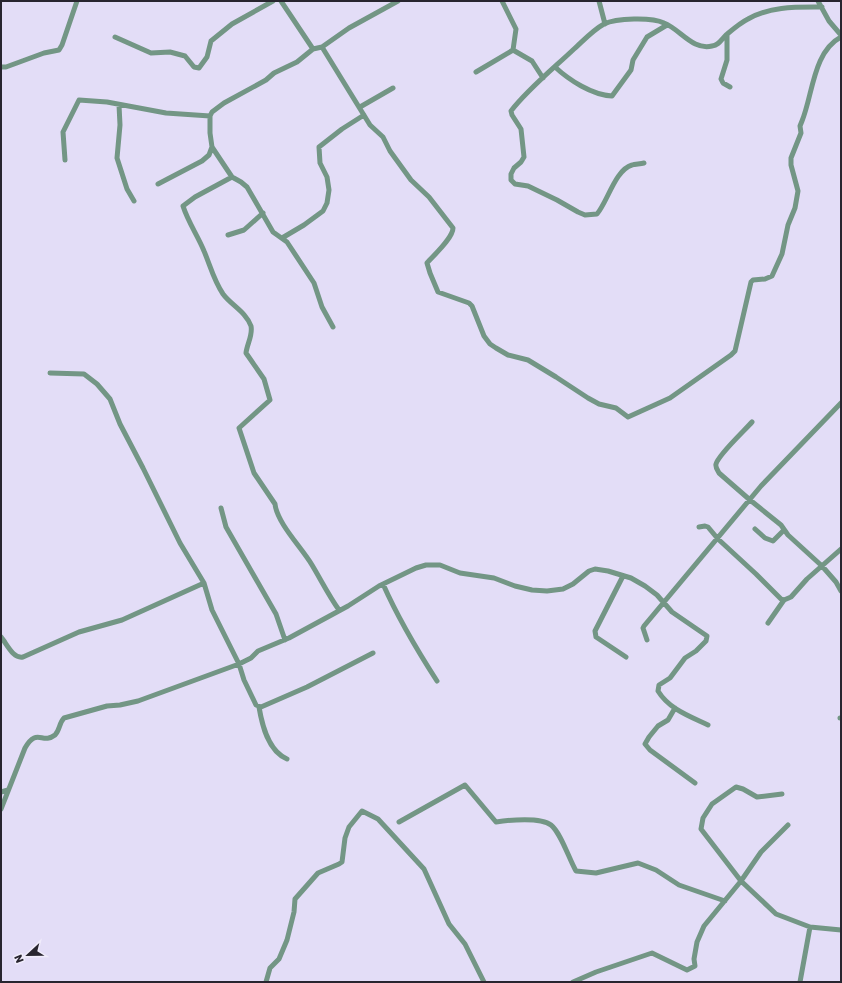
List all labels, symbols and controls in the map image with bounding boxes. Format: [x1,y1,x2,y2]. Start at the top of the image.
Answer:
north arrow [8,935,48,975]
text: N [12,952,27,965]

